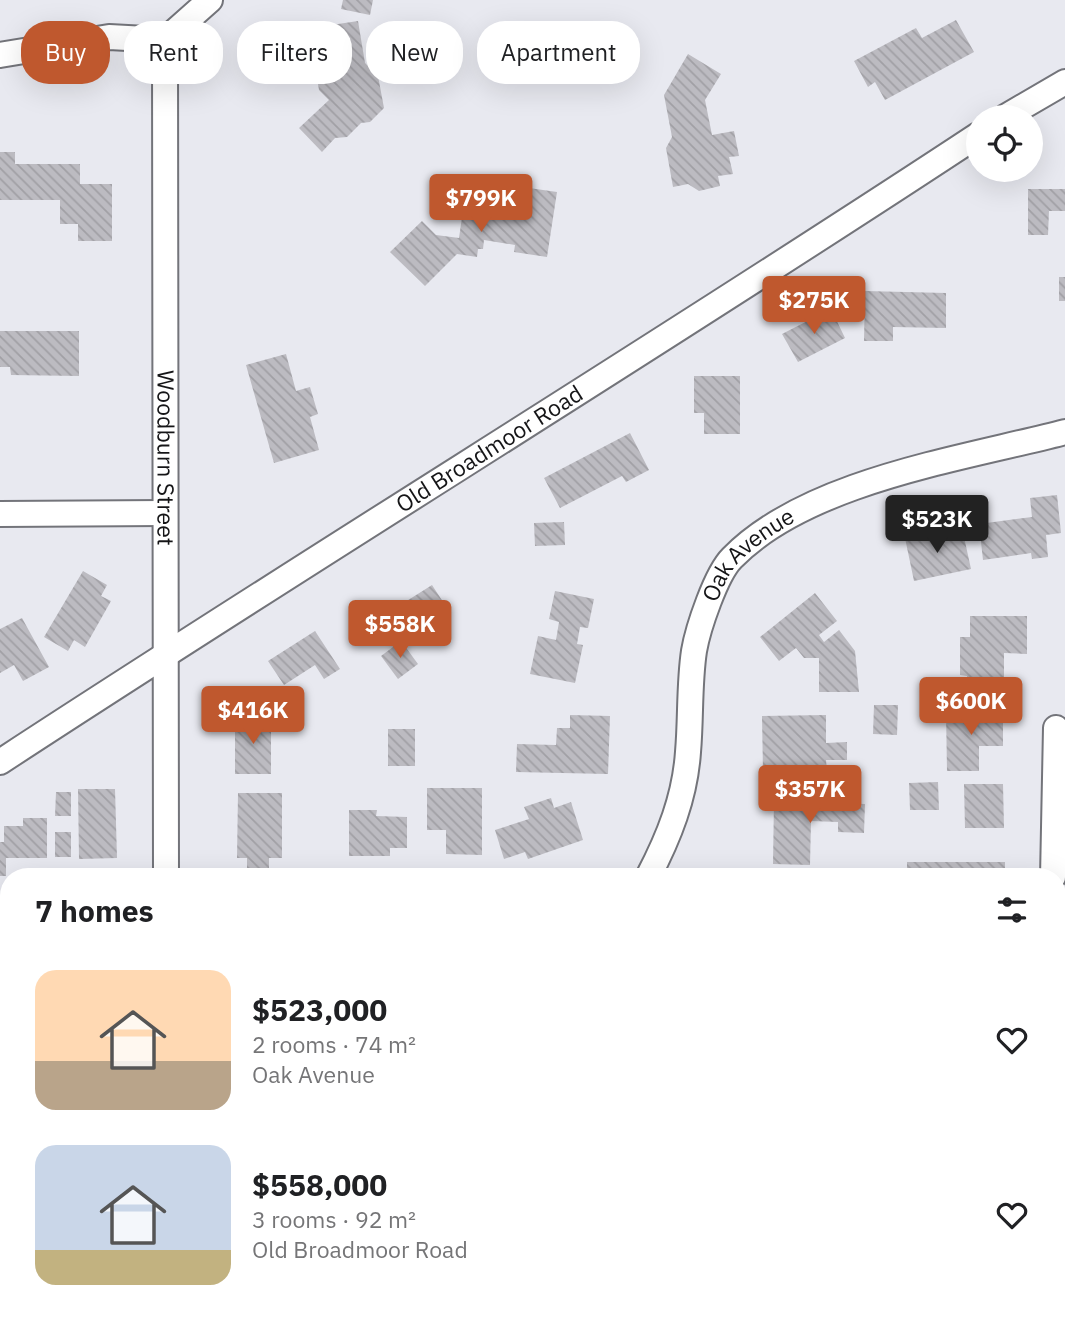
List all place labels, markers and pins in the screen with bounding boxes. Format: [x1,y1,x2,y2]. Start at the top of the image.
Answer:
pin: $799K [432,174,530,234]
pin: $275K [765,276,863,336]
pin: $523K [888,496,986,555]
pin: $558K [351,600,449,660]
pin: $600K [922,678,1020,737]
pin: $416K [204,686,302,746]
pin: $357K [761,766,859,825]

